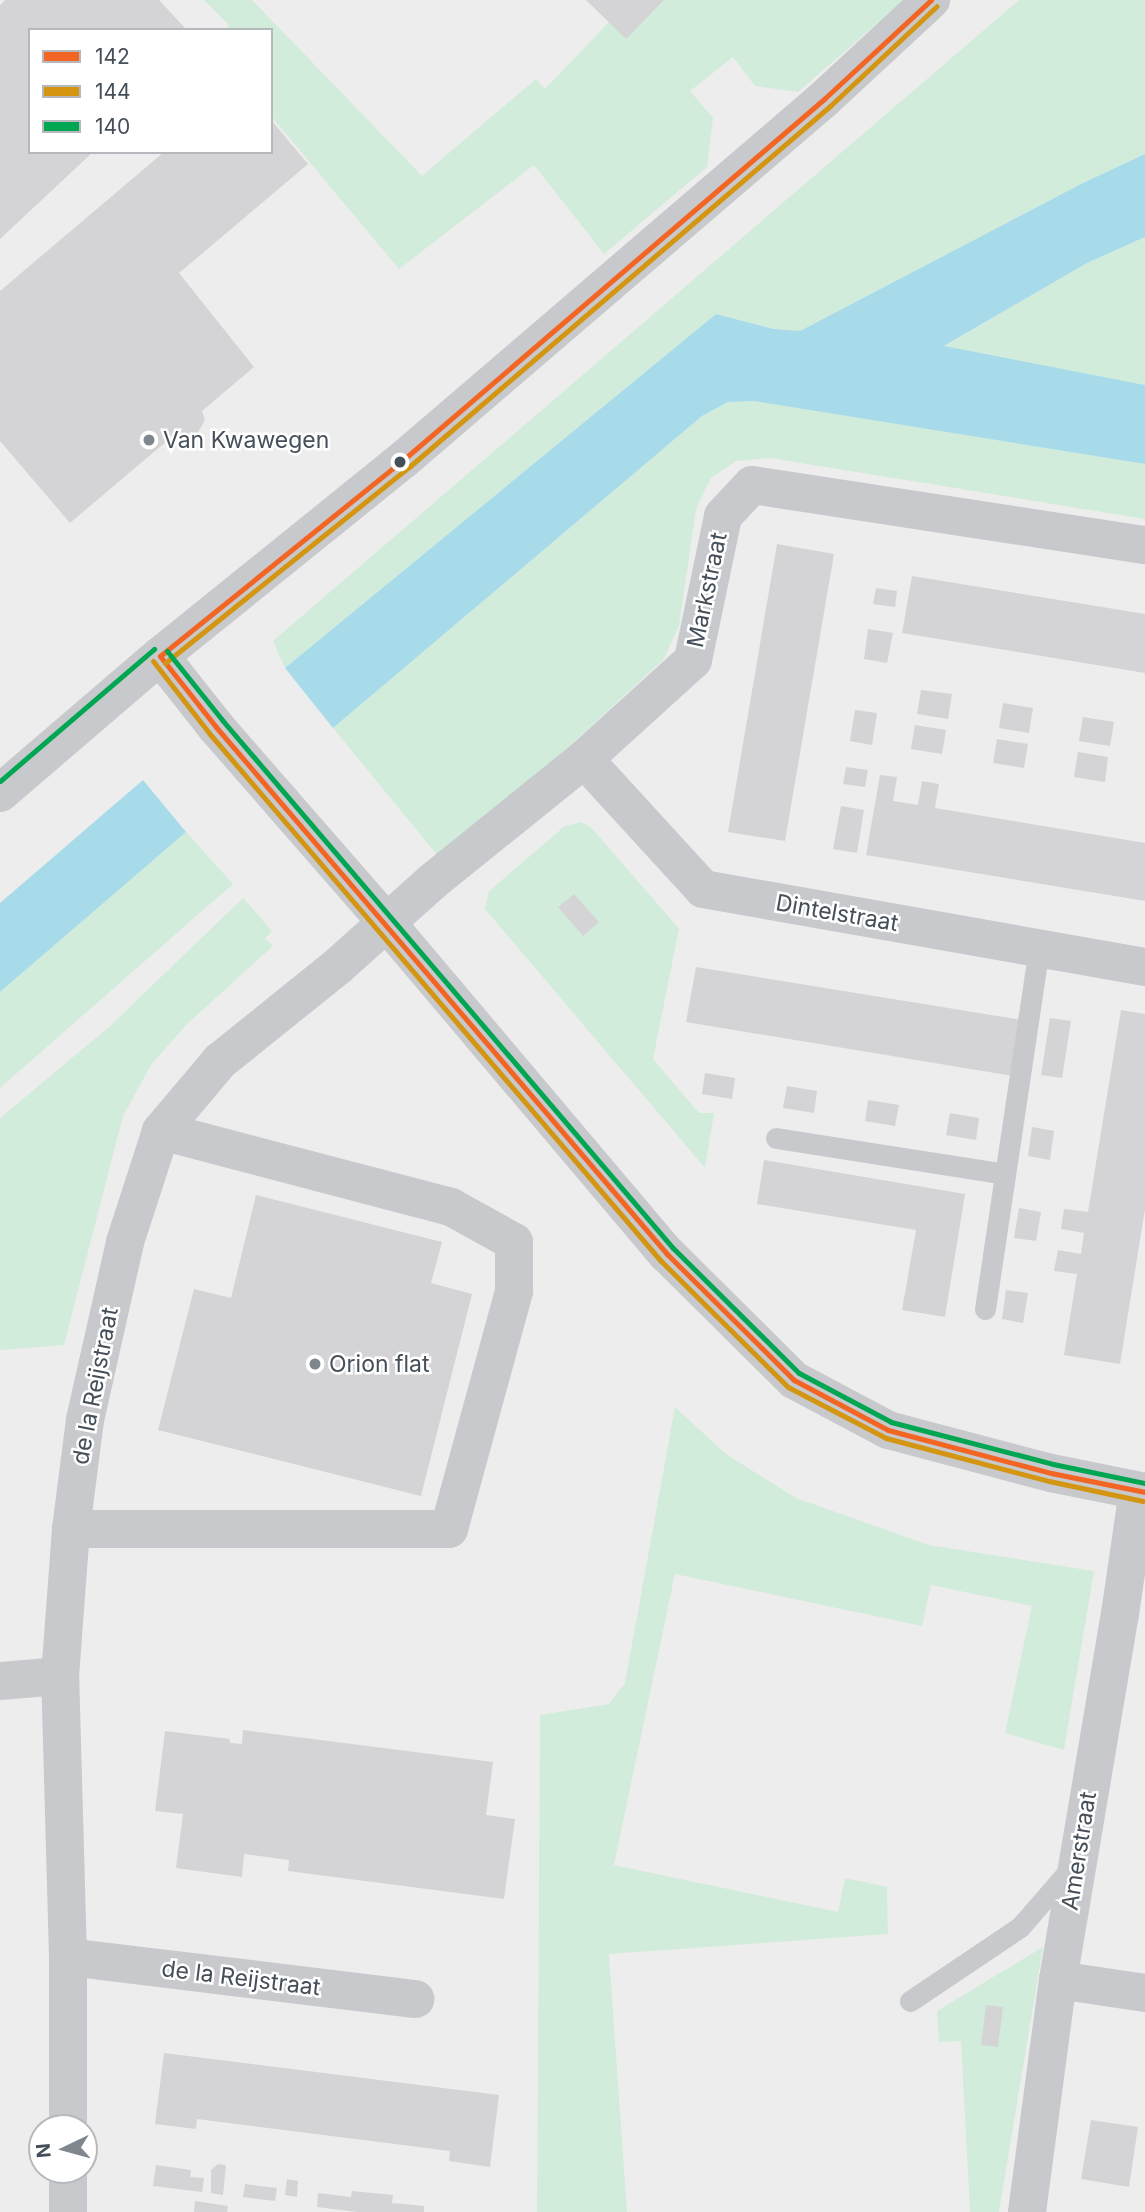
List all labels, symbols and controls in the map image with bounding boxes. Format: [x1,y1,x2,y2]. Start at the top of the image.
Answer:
legend [28,28,273,154]
text: 142 [95,44,130,69]
text: 144 [95,79,131,104]
text: 140 [95,114,130,139]
place label: Van Kwawegen [163,426,329,454]
marker: Van Kwawegen [141,432,157,448]
unlabelled marker [393,455,407,469]
street label: Markstraat [681,530,733,650]
street label: Dintelstraat [774,889,900,937]
street label: de la Reijstraat [66,1305,124,1467]
place label: Orion flat [329,1350,430,1378]
marker: Orion flat [307,1356,323,1372]
street label: Amerstraat [1056,1790,1102,1912]
street label: de la Reijstraat [160,1955,322,2001]
north arrow [28,2114,98,2184]
text: N [31,2142,56,2159]

